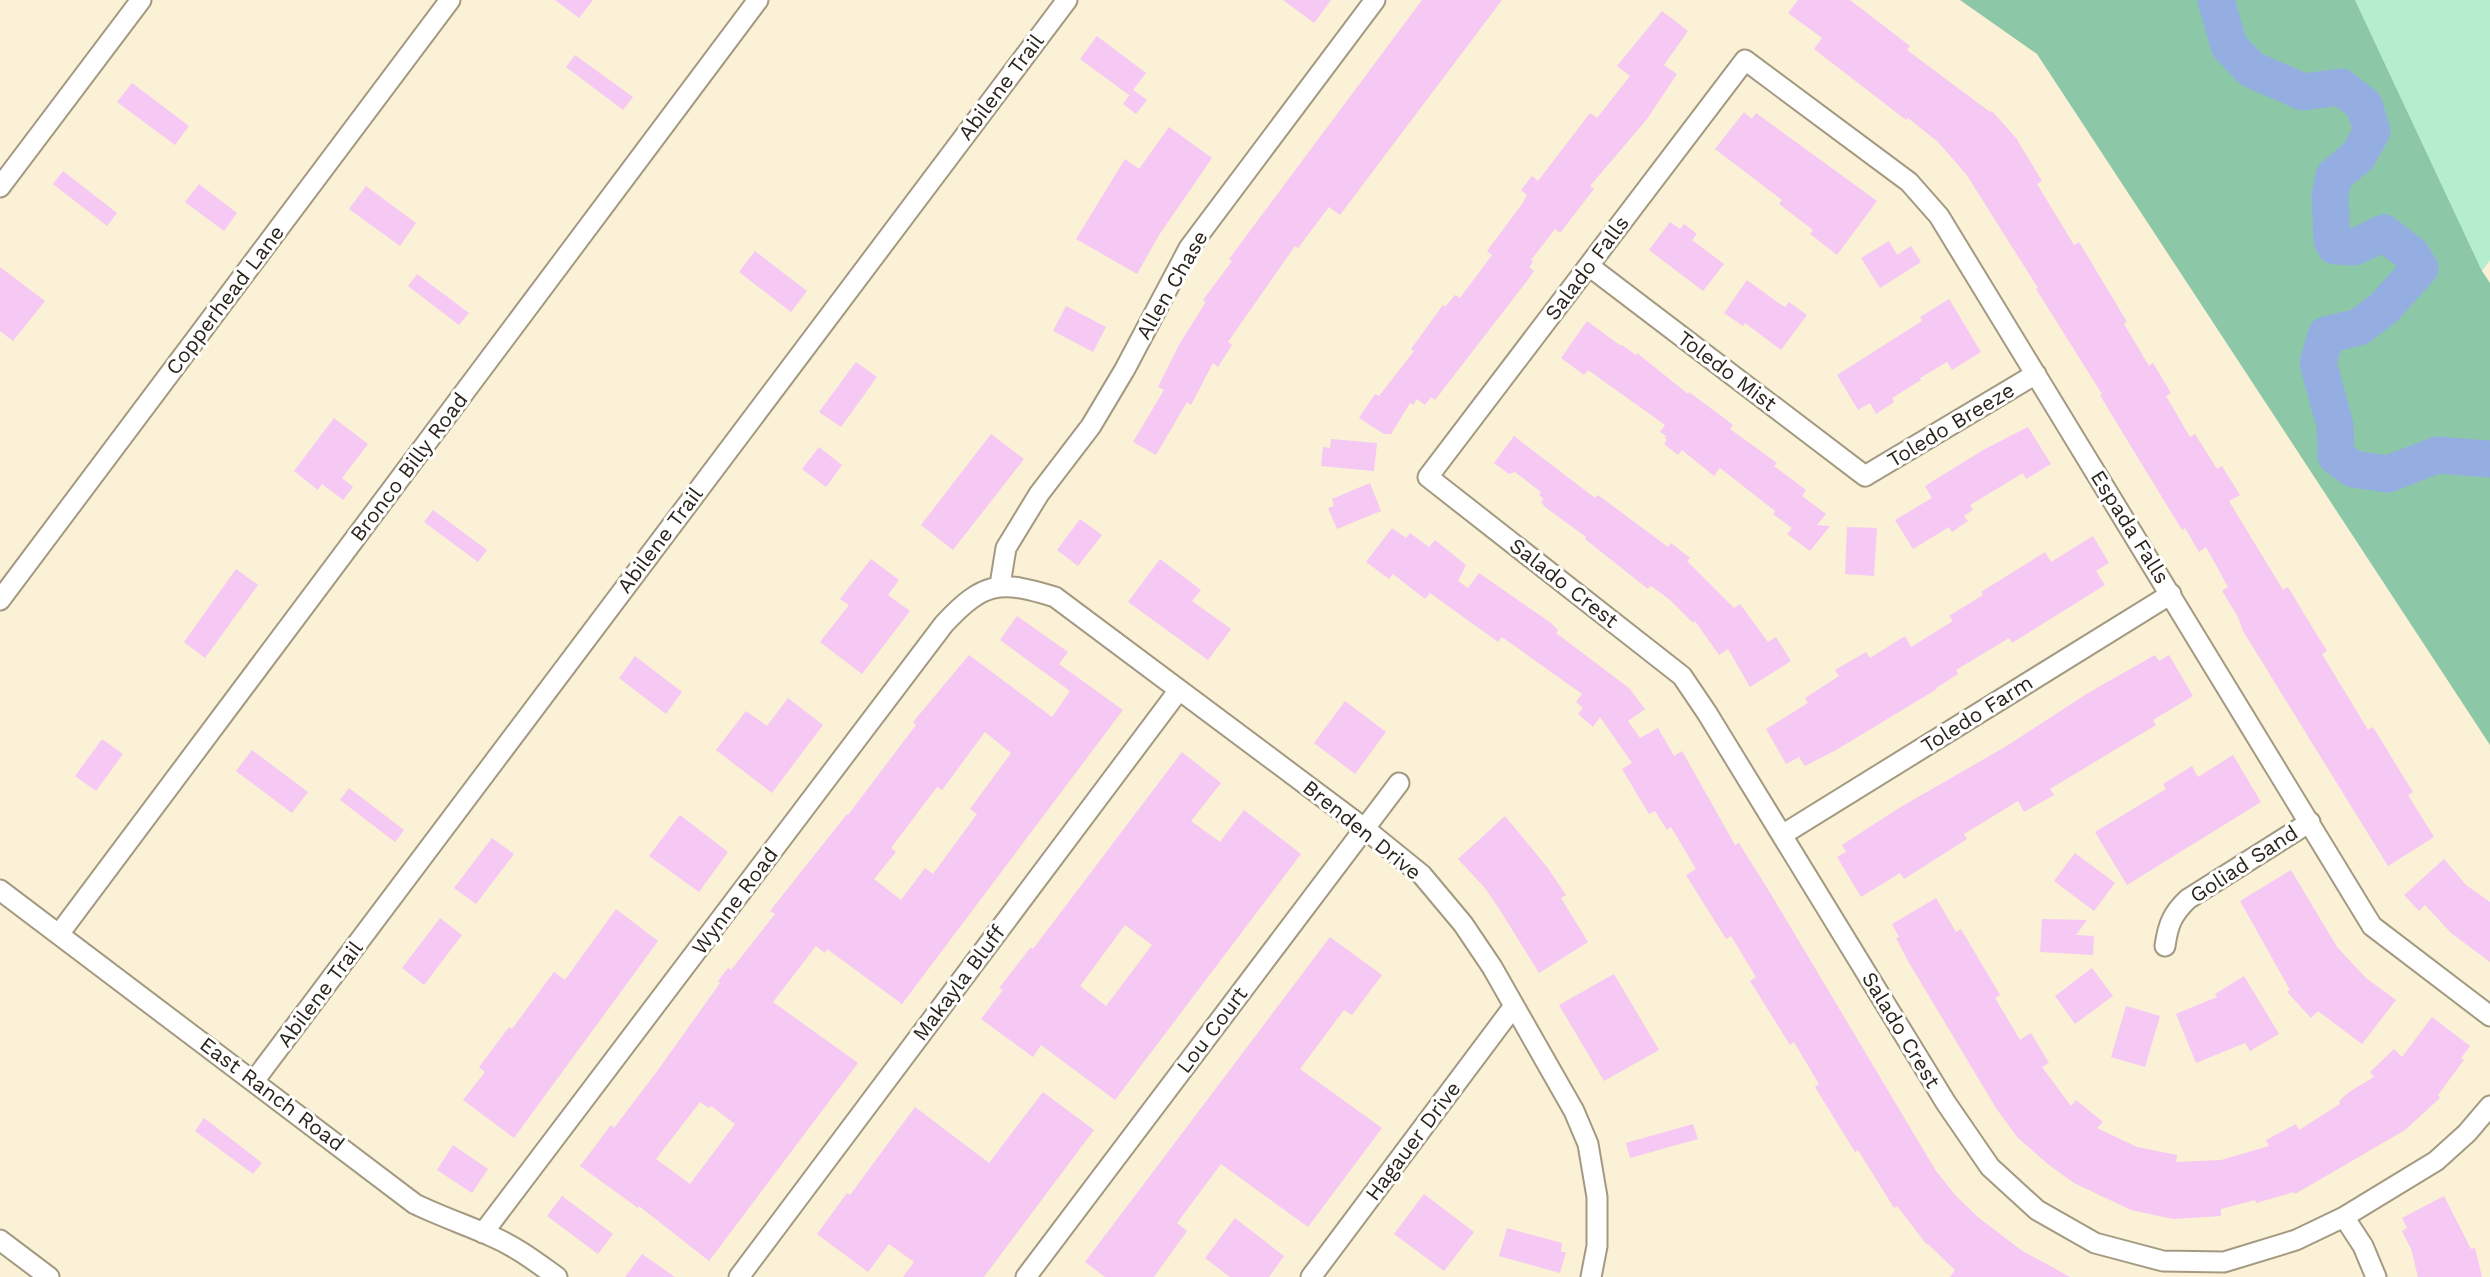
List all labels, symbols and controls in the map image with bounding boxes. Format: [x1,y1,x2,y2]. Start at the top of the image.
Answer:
street label: Abilene Trail [953,28,1049,145]
street label: Salado Falls [1539,211,1634,325]
street label: Copperhead Lane [160,220,289,379]
street label: Allen Chase [1130,226,1213,344]
street label: Toledo Mist [1673,325,1782,416]
street label: Toledo Breeze [1883,377,2019,472]
street label: Bronco Billy Road [345,388,473,546]
street label: Espada Falls [2086,465,2175,588]
street label: Abilene Trail [612,481,708,598]
street label: Salado Crest [1505,532,1624,633]
street label: Toledo Farm [1916,669,2037,758]
street label: Brenden Drive [1298,774,1426,885]
street label: Goliad Sand [2185,820,2302,908]
street label: Wynne Road [686,842,783,959]
street label: Makayla Bluff [907,920,1010,1045]
street label: Abilene Trail [272,935,368,1052]
street label: Salado Crest [1857,967,1946,1092]
street label: Lou Court [1171,981,1252,1078]
street label: East Ranch Road [195,1031,349,1156]
street label: Hagauer Drive [1360,1076,1466,1205]

